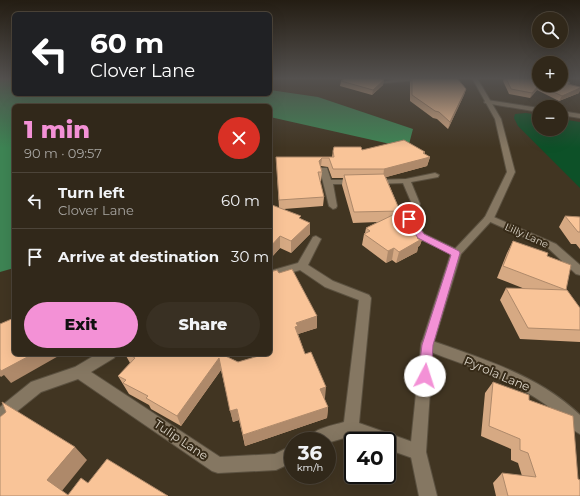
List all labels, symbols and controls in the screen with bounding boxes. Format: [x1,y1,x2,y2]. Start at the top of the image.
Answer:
map controls [532,12,568,136]
button: search [532,12,568,48]
text: 60 m [90,26,164,60]
icon: left [24,28,76,80]
button: + [532,56,568,92]
text: Clover Lane [90,60,195,82]
button: − [532,100,568,136]
text: 1 min [24,115,90,144]
button: close [218,117,260,159]
text: 90 m · 09:57 [24,145,102,161]
text: Turn left [58,183,125,202]
icon: left [24,190,46,212]
text: 60 m [221,191,260,210]
text: Clover Lane [58,202,134,218]
pin [392,202,426,236]
icon: arrive [398,208,420,230]
street label: Lilly Lane [503,220,551,251]
icon: arrive [24,246,46,268]
text: Arrive at destination [58,247,219,266]
text: 30 m [231,247,269,266]
button: Exit [24,302,138,348]
button: Share [146,302,260,348]
street label: Pyrola Lane [462,353,532,394]
position arrow [404,355,446,397]
street label: Tulip Lane [151,416,211,463]
speed limit sign: 40 [344,432,396,484]
text: 36 [298,441,322,465]
text: km/h [297,461,323,474]

